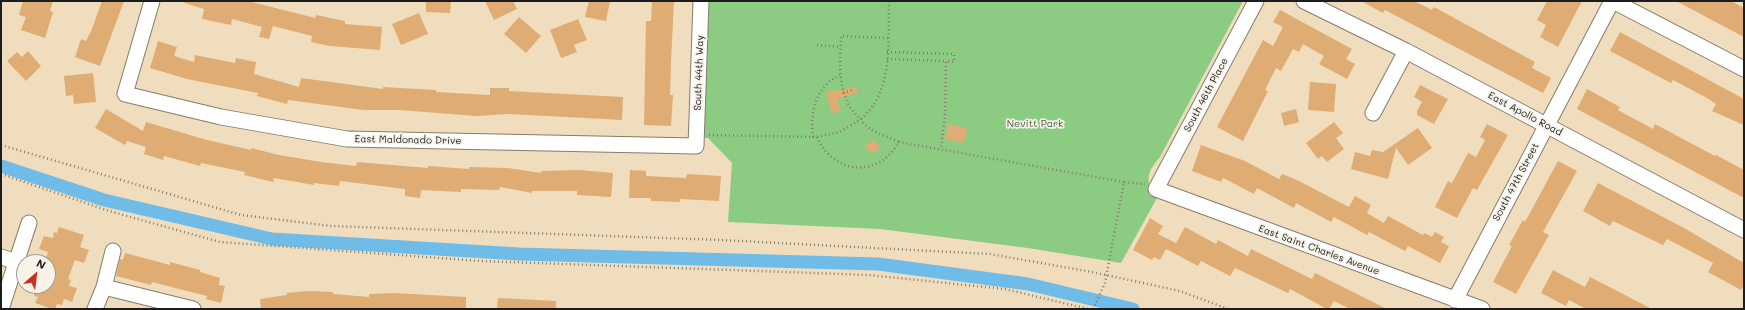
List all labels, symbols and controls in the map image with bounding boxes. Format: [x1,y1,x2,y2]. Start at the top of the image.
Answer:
street label: South 44th Way [692,35,706,111]
street label: South 46th Place [1181,56,1231,134]
street label: East Apollo Road [1486,89,1564,139]
park label: Nevitt Park [1007,118,1063,130]
street label: East Maldonado Drive [354,133,462,147]
street label: South 47th Street [1490,141,1542,223]
street label: East Saint Charles Avenue [1257,222,1381,278]
north arrow [16,254,56,294]
text: N [34,255,49,272]

